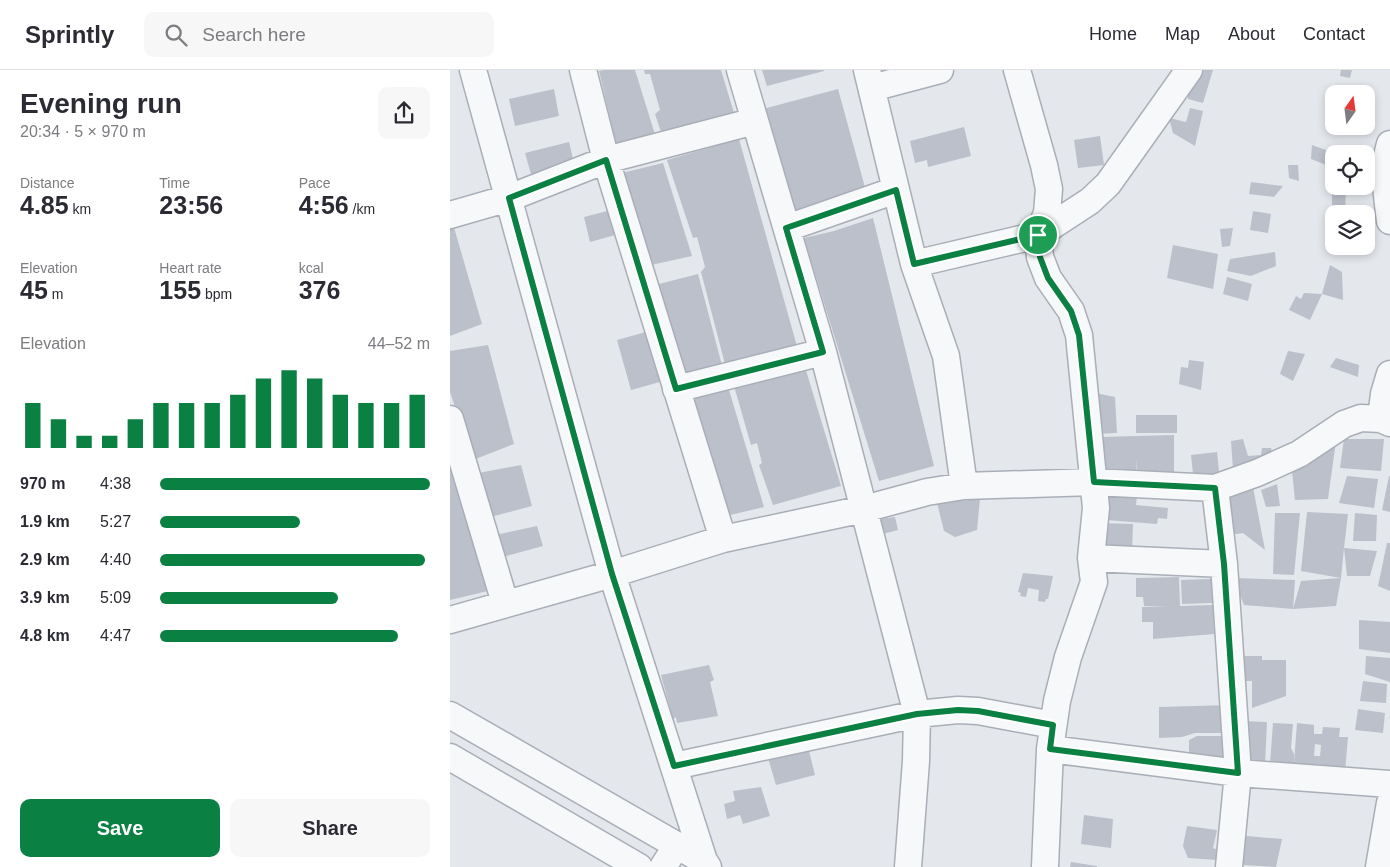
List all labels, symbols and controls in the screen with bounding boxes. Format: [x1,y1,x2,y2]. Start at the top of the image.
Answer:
search box [144,12,494,57]
text: Sprintly [25,21,114,48]
icon: search [162,21,190,49]
text: Search here [202,24,306,45]
text: Home [1089,24,1137,44]
text: Map [1165,24,1200,44]
text: About [1228,24,1275,44]
text: Contact [1303,24,1365,44]
north arrow [1325,85,1375,135]
map controls [1325,85,1375,255]
button: share [378,87,430,139]
text: Evening run [20,88,182,119]
text: 20:34 · 5 × 970 m [20,123,146,140]
button: locate [1325,145,1375,195]
text: Distance [20,175,74,191]
text: Time [159,175,190,191]
text: Pace [299,175,331,191]
text: 4.85 [20,191,69,219]
text: 23:56 [159,191,223,219]
text: 4:56 [299,191,349,219]
text: km [69,201,91,217]
text: /km [349,201,375,217]
button: layers [1325,205,1375,255]
pin [1017,214,1059,256]
icon: arrive [1024,221,1052,249]
text: Elevation [20,260,78,276]
text: Heart rate [159,260,222,276]
text: kcal [299,260,324,276]
text: 45 [20,276,48,304]
text: 155 [159,276,201,304]
text: 376 [299,276,340,304]
text: m [48,286,63,302]
text: bpm [201,286,232,302]
text: Elevation [20,335,86,352]
text: 44–52 m [368,335,430,352]
text: 970 m [20,475,65,492]
text: 4:38 [100,475,131,492]
text: 1.9 km [20,513,70,530]
text: 5:27 [100,513,131,530]
text: 2.9 km [20,551,70,568]
text: 4:40 [100,551,131,568]
text: 3.9 km [20,589,70,606]
text: 5:09 [100,589,131,606]
text: 4.8 km [20,627,70,644]
text: 4:47 [100,627,131,644]
button: Save [20,799,220,857]
button: Share [230,799,430,857]

